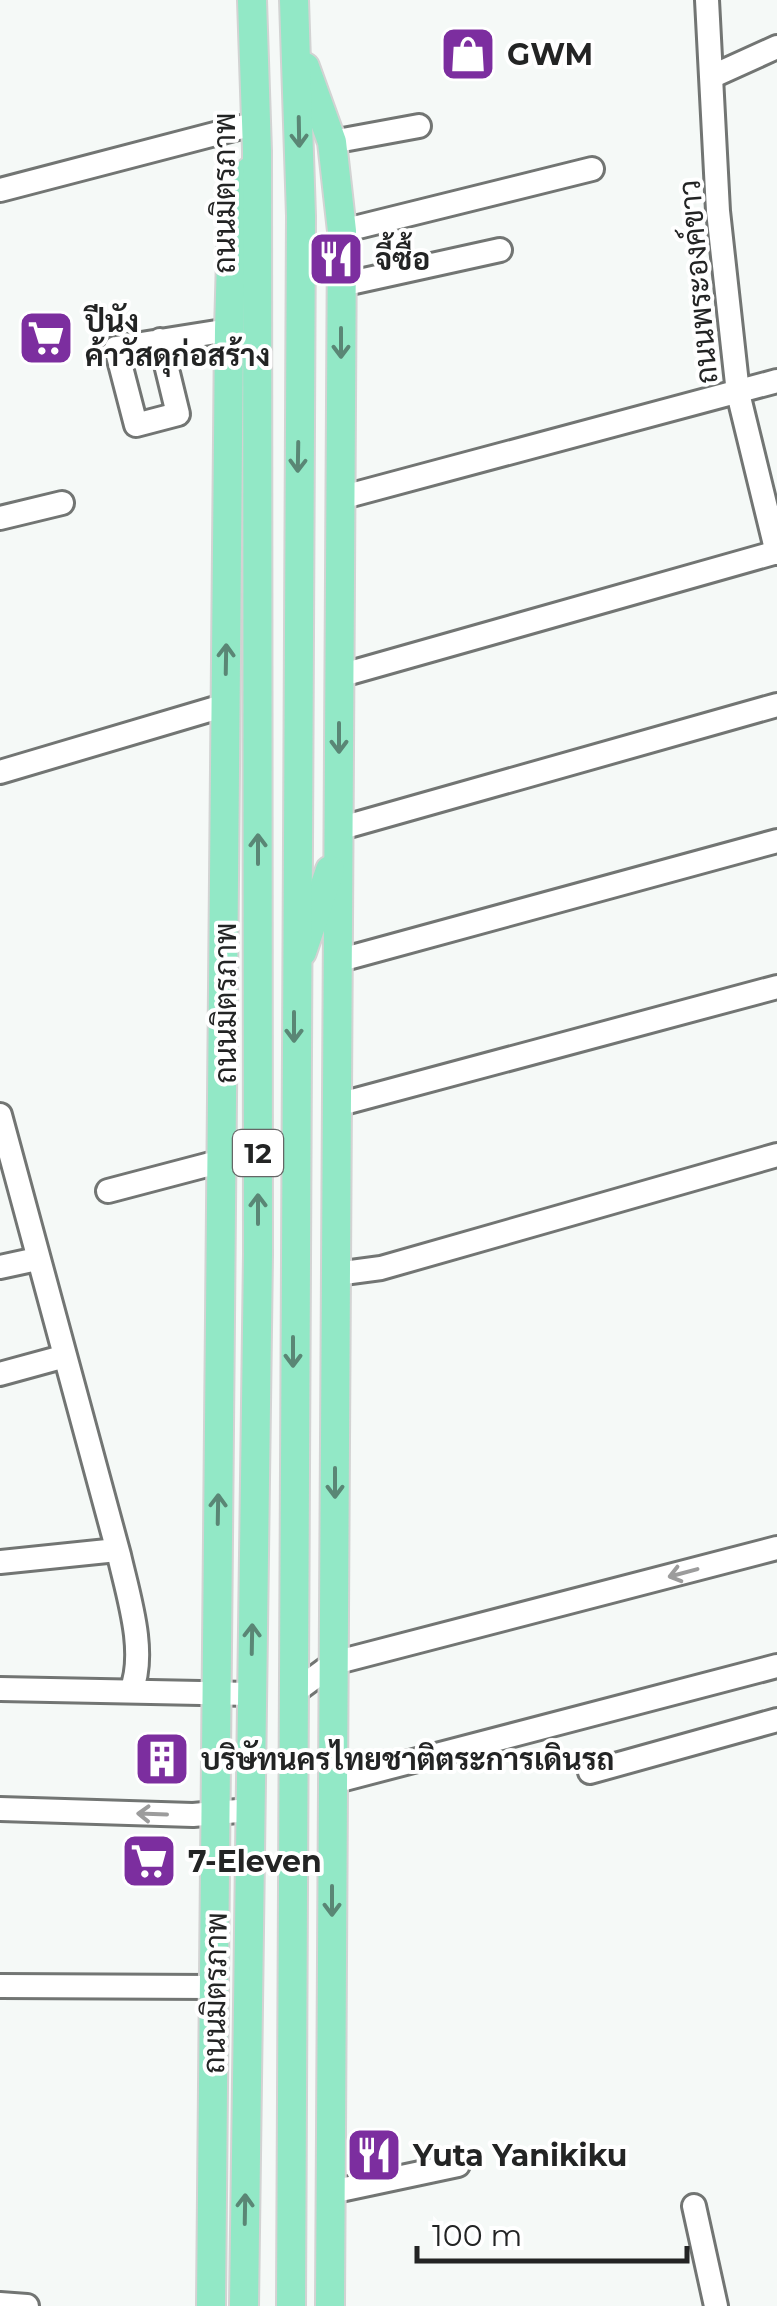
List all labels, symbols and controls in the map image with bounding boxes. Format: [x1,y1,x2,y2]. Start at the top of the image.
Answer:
shop icon: GWM [438,24,498,84]
place label: GWM [507,36,593,73]
street label: ถนนมิตรภาพ [206,112,243,274]
one-way arrow [290,116,309,148]
street label: ถนนพระองค์ขาว [670,178,725,386]
restaurant icon: จี้ซื้อ [306,229,366,289]
place label: จี้ซื้อ [375,231,430,278]
place label: ปีนัง ค้าวัสดุก่อสร้าง [83,303,270,377]
supermarket icon: ปีนัง ค้าวัสดุก่อสร้าง [16,308,76,368]
one-way arrow [332,326,350,358]
one-way arrow [289,441,308,473]
one-way arrow [216,643,236,676]
one-way arrow [330,720,348,753]
one-way arrow [248,833,268,866]
street label: ถนนมิตรภาพ [207,922,244,1084]
one-way arrow [284,1010,304,1043]
road number: 12 [233,1130,283,1176]
one-way arrow [248,1193,268,1226]
one-way arrow [284,1336,302,1368]
one-way arrow [326,1466,344,1498]
one-way arrow [208,1493,228,1526]
one-way arrow [668,1564,699,1583]
one-way arrow [243,1623,262,1655]
building icon: บริษัทนครไทยชาติตระการเดินรถ [132,1729,192,1789]
place label: บริษัทนครไทยชาติตระการเดินรถ [201,1739,615,1778]
one-way arrow [136,1804,168,1823]
supermarket icon: 7-Eleven [119,1831,179,1891]
place label: 7-Eleven [188,1843,322,1880]
one-way arrow [322,1884,342,1916]
street label: ถนนมิตรภาพ [195,1912,235,2074]
restaurant icon: Yuta Yanikiku [344,2125,404,2185]
place label: Yuta Yanikiku [412,2137,627,2174]
one-way arrow [236,2193,254,2226]
scale bar [417,2201,687,2263]
text: 100 m [432,2217,522,2254]

